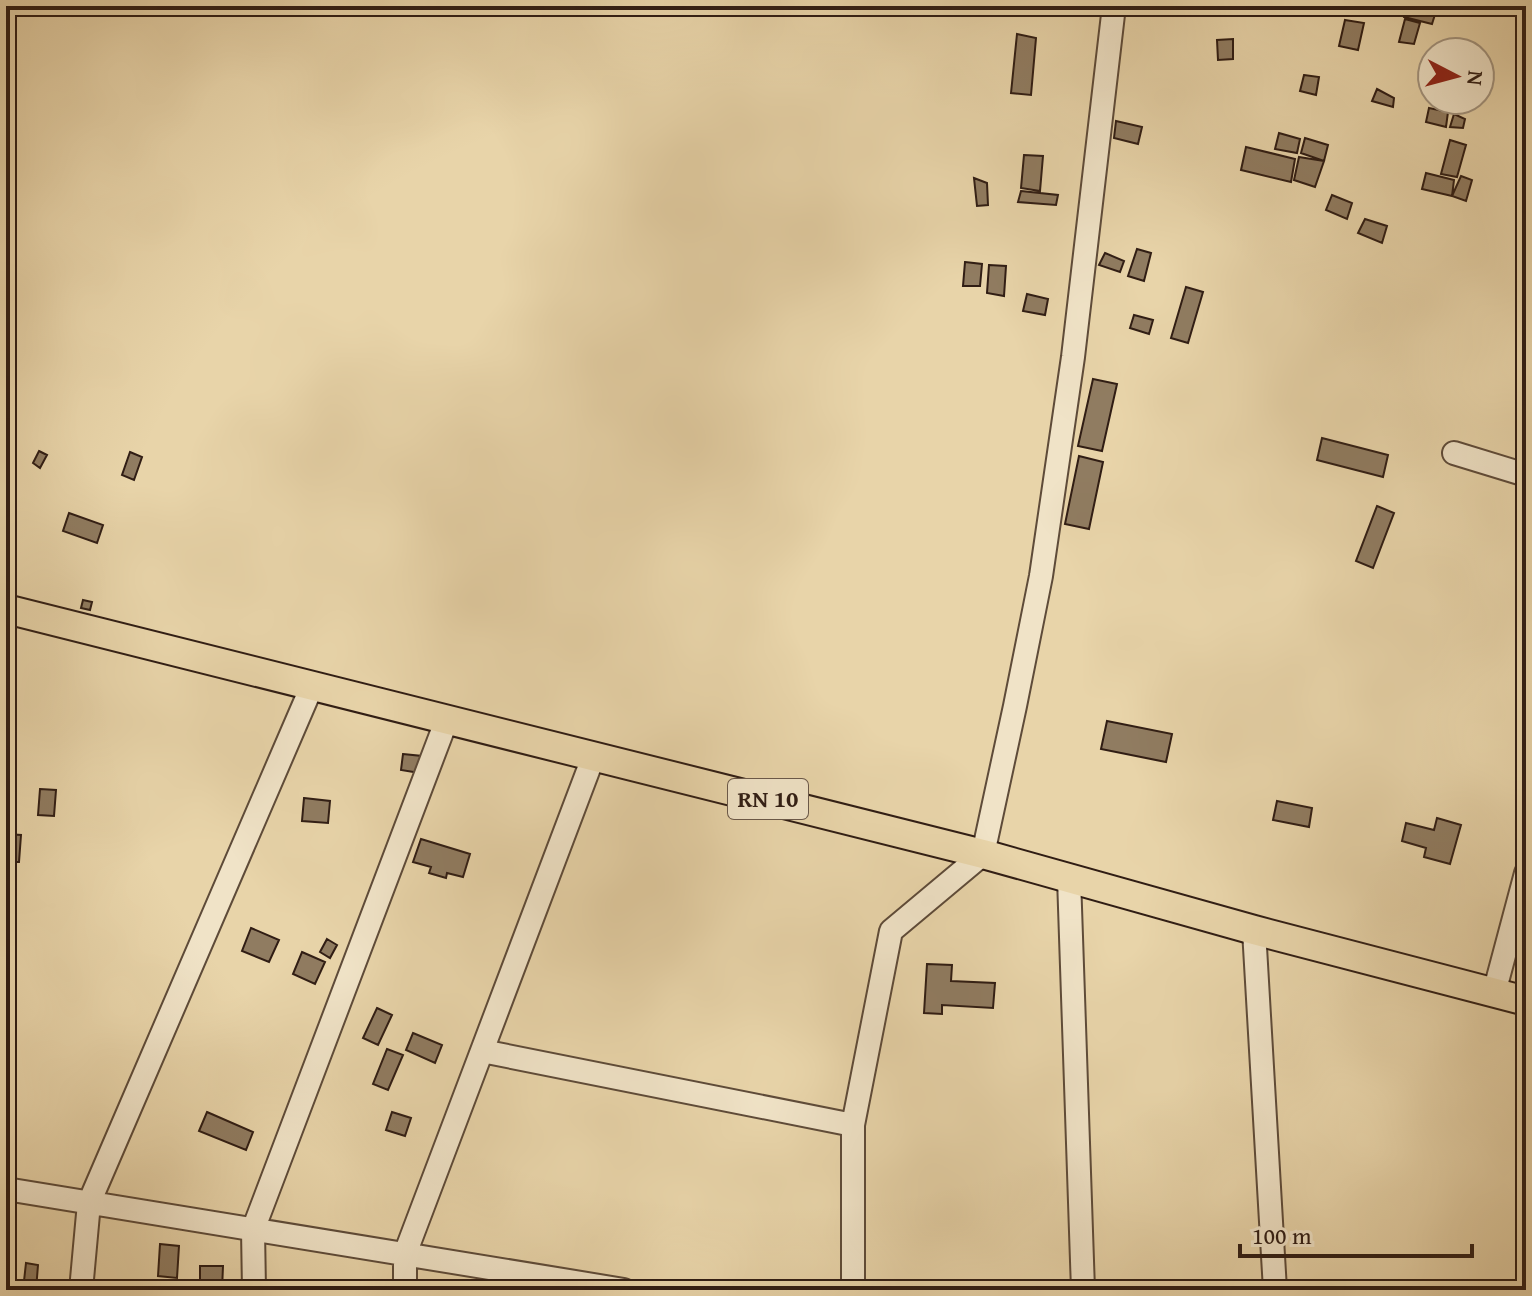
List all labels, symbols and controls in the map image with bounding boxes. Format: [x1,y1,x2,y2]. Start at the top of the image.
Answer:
north arrow [1416,36,1496,116]
text: N [1459,69,1493,87]
road number: RN 10 [728,779,808,819]
scale bar [1240,1208,1472,1258]
text: 100 m [1252,1218,1312,1253]

